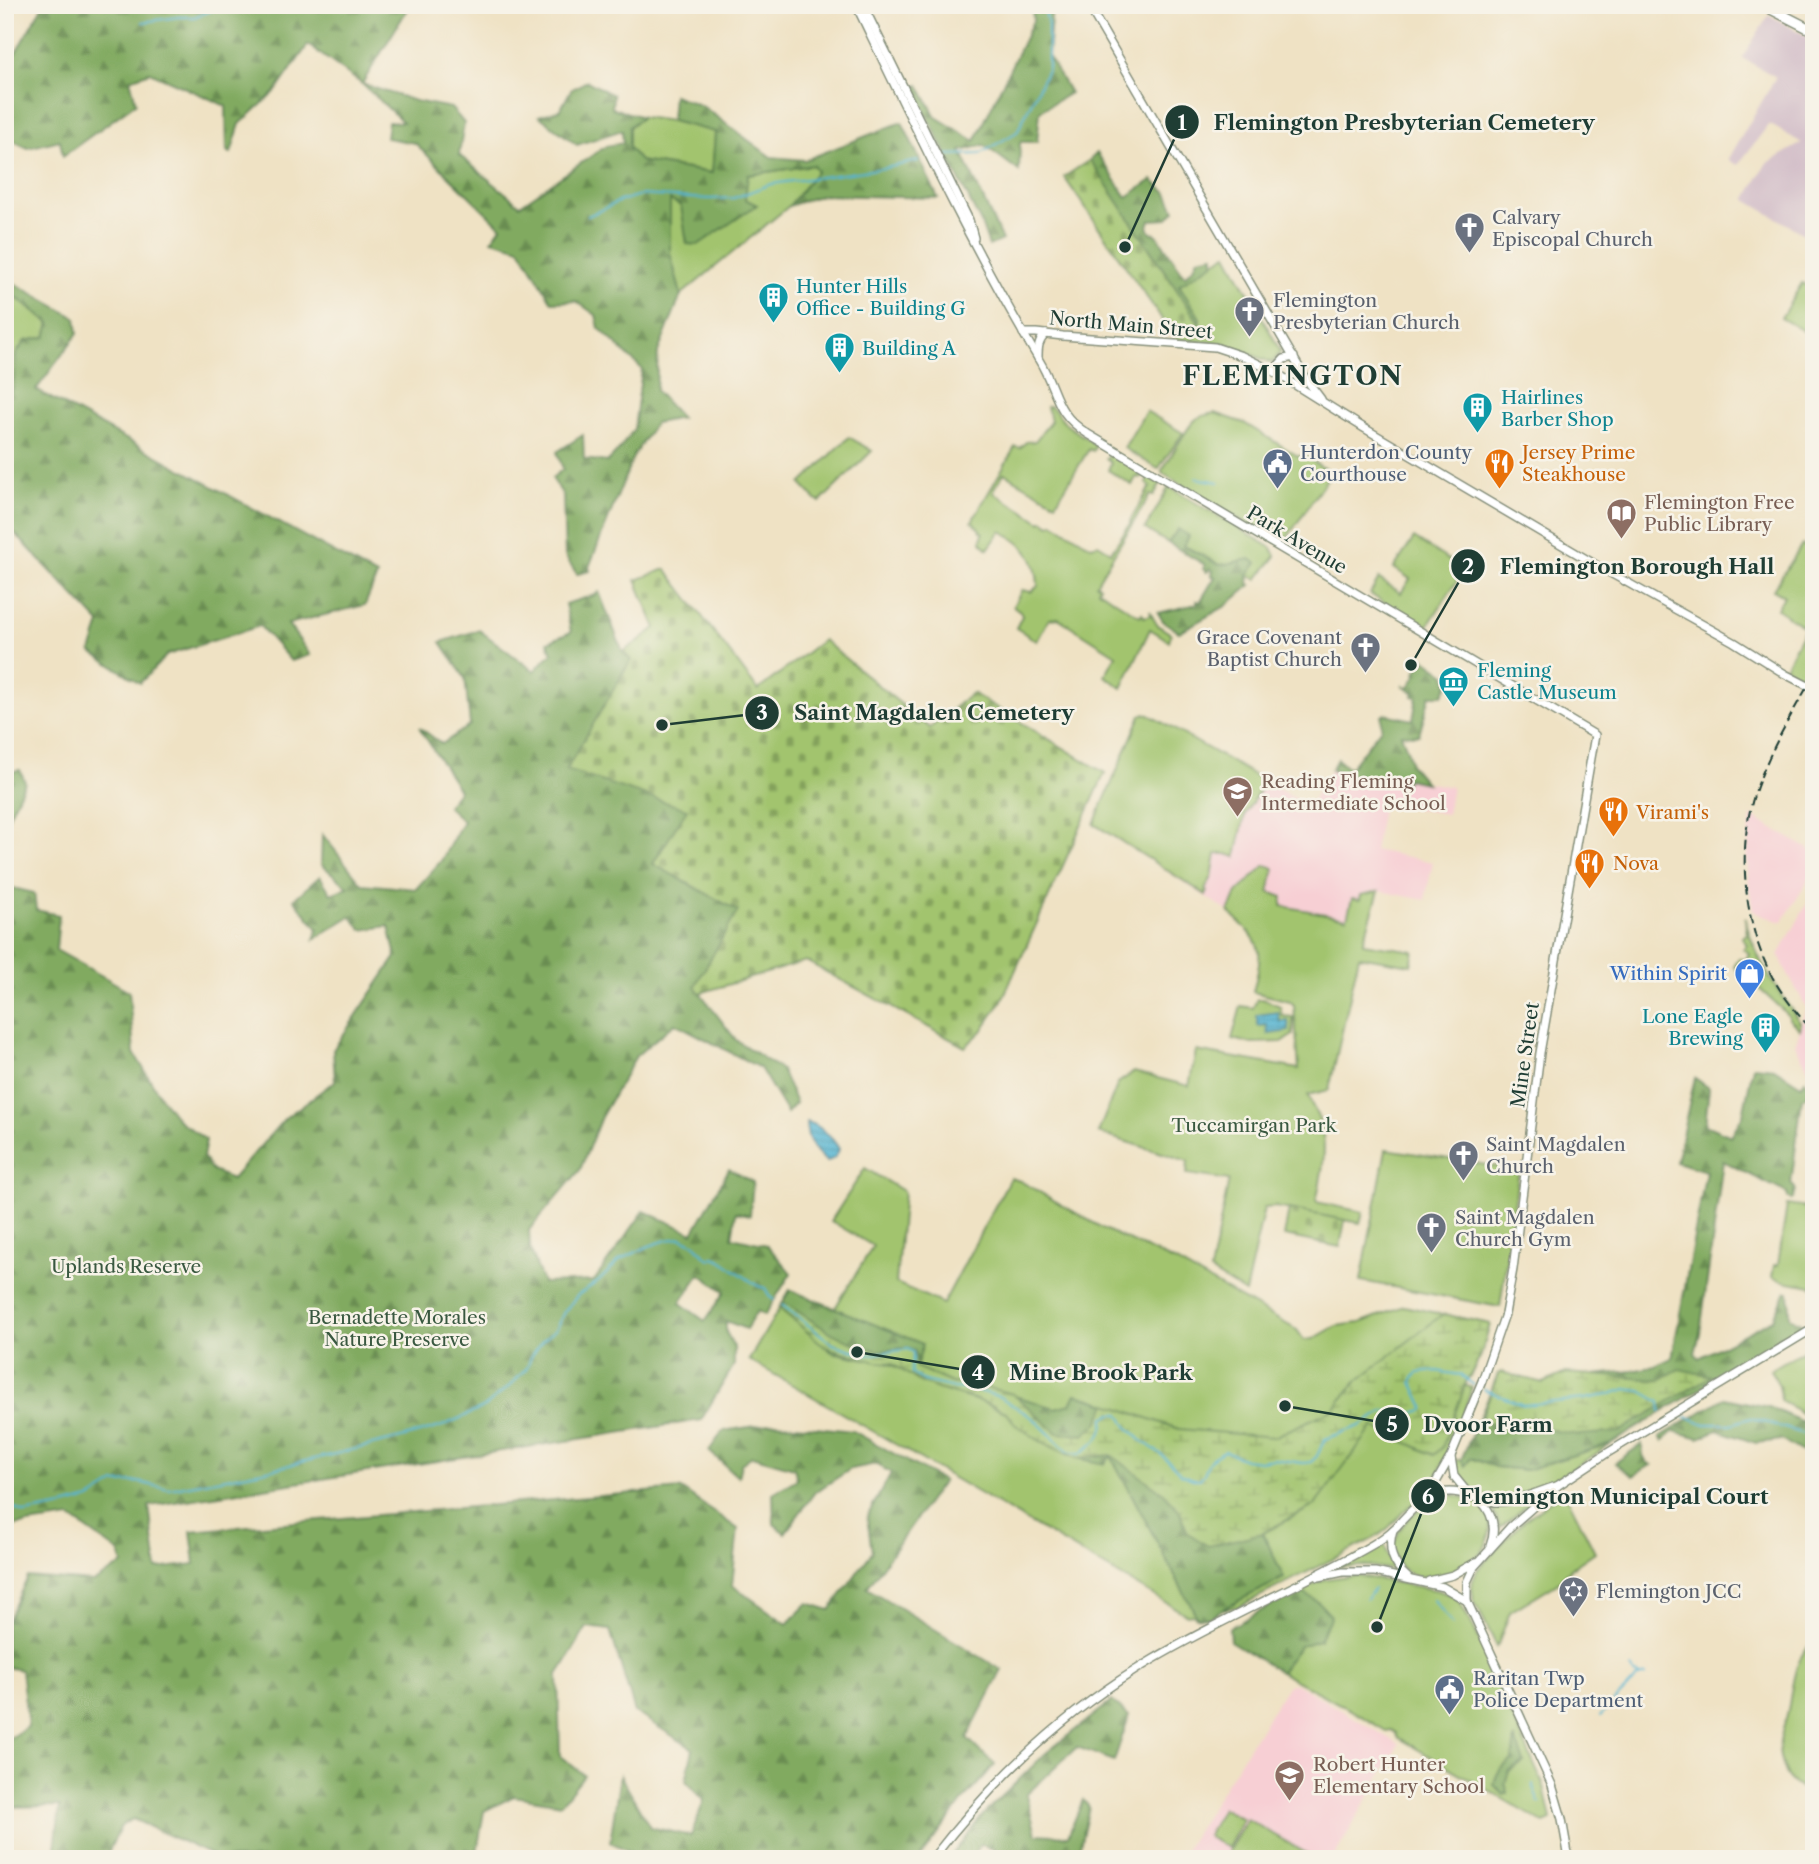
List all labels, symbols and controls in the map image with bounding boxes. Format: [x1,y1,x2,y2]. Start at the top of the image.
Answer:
callout: Flemington Presbyterian Cemetery [1164,101,1608,143]
text: 1 [1177,110,1187,135]
text: Flemington Presbyterian Cemetery [1213,110,1596,135]
place label: Calvary Episcopal Church [1492,206,1653,251]
church icon: Calvary Episcopal Church [1452,211,1486,255]
place label: Hunter Hills Office - Building G [796,275,966,320]
building icon: Hunter Hills Office - Building G [756,280,790,324]
place label: Flemington Presbyterian Church [1273,289,1460,334]
church icon: Flemington Presbyterian Church [1233,294,1267,338]
street label: North Main Street [1048,306,1214,344]
building icon: Building A [822,331,856,375]
place label: Building A [862,337,957,360]
district label: FLEMINGTON [1182,360,1404,392]
place label: Hairlines Barber Shop [1501,386,1614,431]
building icon: Hairlines Barber Shop [1461,391,1495,435]
place label: Hunterdon County Courthouse [1300,441,1472,486]
place label: Jersey Prime Steakhouse [1519,441,1635,486]
public building icon: Hunterdon County Courthouse [1260,446,1294,490]
restaurant icon: Jersey Prime Steakhouse [1482,446,1516,490]
place label: Flemington Free Public Library [1644,491,1795,536]
library icon: Flemington Free Public Library [1604,496,1638,540]
street label: Park Avenue [1243,501,1351,579]
callout: Flemington Borough Hall [1451,545,1788,587]
text: 2 [1462,554,1474,579]
text: Flemington Borough Hall [1500,554,1774,579]
place label: Grace Covenant Baptist Church [1196,626,1342,671]
church icon: Grace Covenant Baptist Church [1348,631,1382,675]
place label: Fleming Castle Museum [1477,659,1617,704]
museum icon: Fleming Castle Museum [1437,664,1471,708]
callout: Saint Magdalen Cemetery [745,692,1088,734]
text: 3 [756,700,768,725]
text: Saint Magdalen Cemetery [794,700,1075,725]
place label: Reading Fleming Intermediate School [1261,770,1446,815]
school or university icon: Reading Fleming Intermediate School [1221,775,1255,819]
restaurant icon: Virami's [1596,795,1630,839]
place label: Virami's [1635,801,1709,824]
restaurant icon: Nova [1573,846,1607,890]
place label: Nova [1613,852,1659,875]
shop icon: Within Spirit [1733,956,1767,1000]
place label: Within Spirit [1609,962,1727,985]
street label: Mine Street [1506,1000,1544,1109]
place label: Lone Eagle Brewing [1642,1005,1744,1050]
building icon: Lone Eagle Brewing [1749,1010,1783,1054]
park label: Tuccamirgan Park [1172,1114,1337,1137]
place label: Saint Magdalen Church [1486,1133,1626,1178]
church icon: Saint Magdalen Church [1446,1138,1480,1182]
place label: Saint Magdalen Church Gym [1455,1206,1595,1251]
church icon: Saint Magdalen Church Gym [1415,1211,1449,1255]
park label: Uplands Reserve [51,1255,201,1278]
park label: Bernadette Morales Nature Preserve [308,1306,486,1351]
callout: Mine Brook Park [961,1351,1207,1393]
text: 4 [972,1360,984,1385]
text: Mine Brook Park [1009,1360,1194,1385]
callout: Dvoor Farm [1375,1403,1567,1445]
text: 5 [1386,1412,1398,1437]
text: Dvoor Farm [1423,1412,1553,1437]
callout: Flemington Municipal Court [1410,1475,1782,1517]
text: 6 [1422,1484,1434,1509]
text: Flemington Municipal Court [1459,1484,1769,1509]
synagogue icon: Flemington JCC [1556,1574,1590,1618]
place label: Flemington JCC [1596,1580,1741,1603]
place label: Raritan Twp Police Department [1473,1667,1644,1712]
public building icon: Raritan Twp Police Department [1433,1672,1467,1716]
place label: Robert Hunter Elementary School [1313,1753,1485,1798]
school or university icon: Robert Hunter Elementary School [1273,1758,1307,1802]

